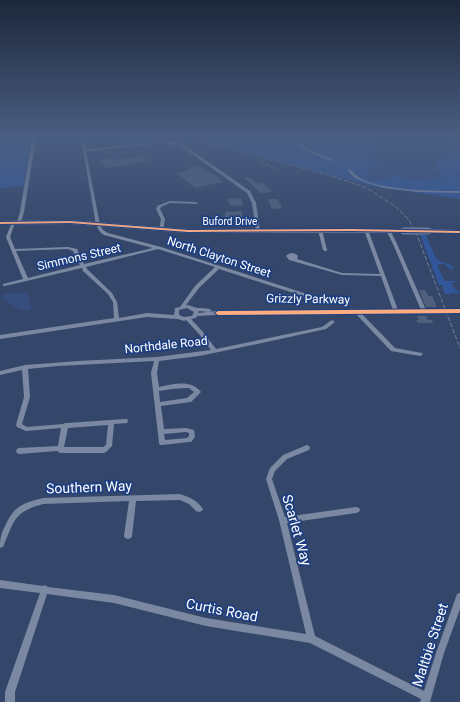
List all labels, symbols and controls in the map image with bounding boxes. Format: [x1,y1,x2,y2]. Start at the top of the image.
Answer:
street label: Buford Drive [203,216,257,227]
street label: North Clayton Street [165,234,273,280]
street label: Simmons Street [36,241,122,273]
street label: Grizzly Parkway [266,291,350,307]
street label: Northdale Road [124,334,208,356]
street label: Southern Way [46,477,133,496]
street label: Scarlet Way [279,493,315,568]
street label: Curtis Road [185,595,259,625]
street label: Maltbie Street [409,601,451,689]

